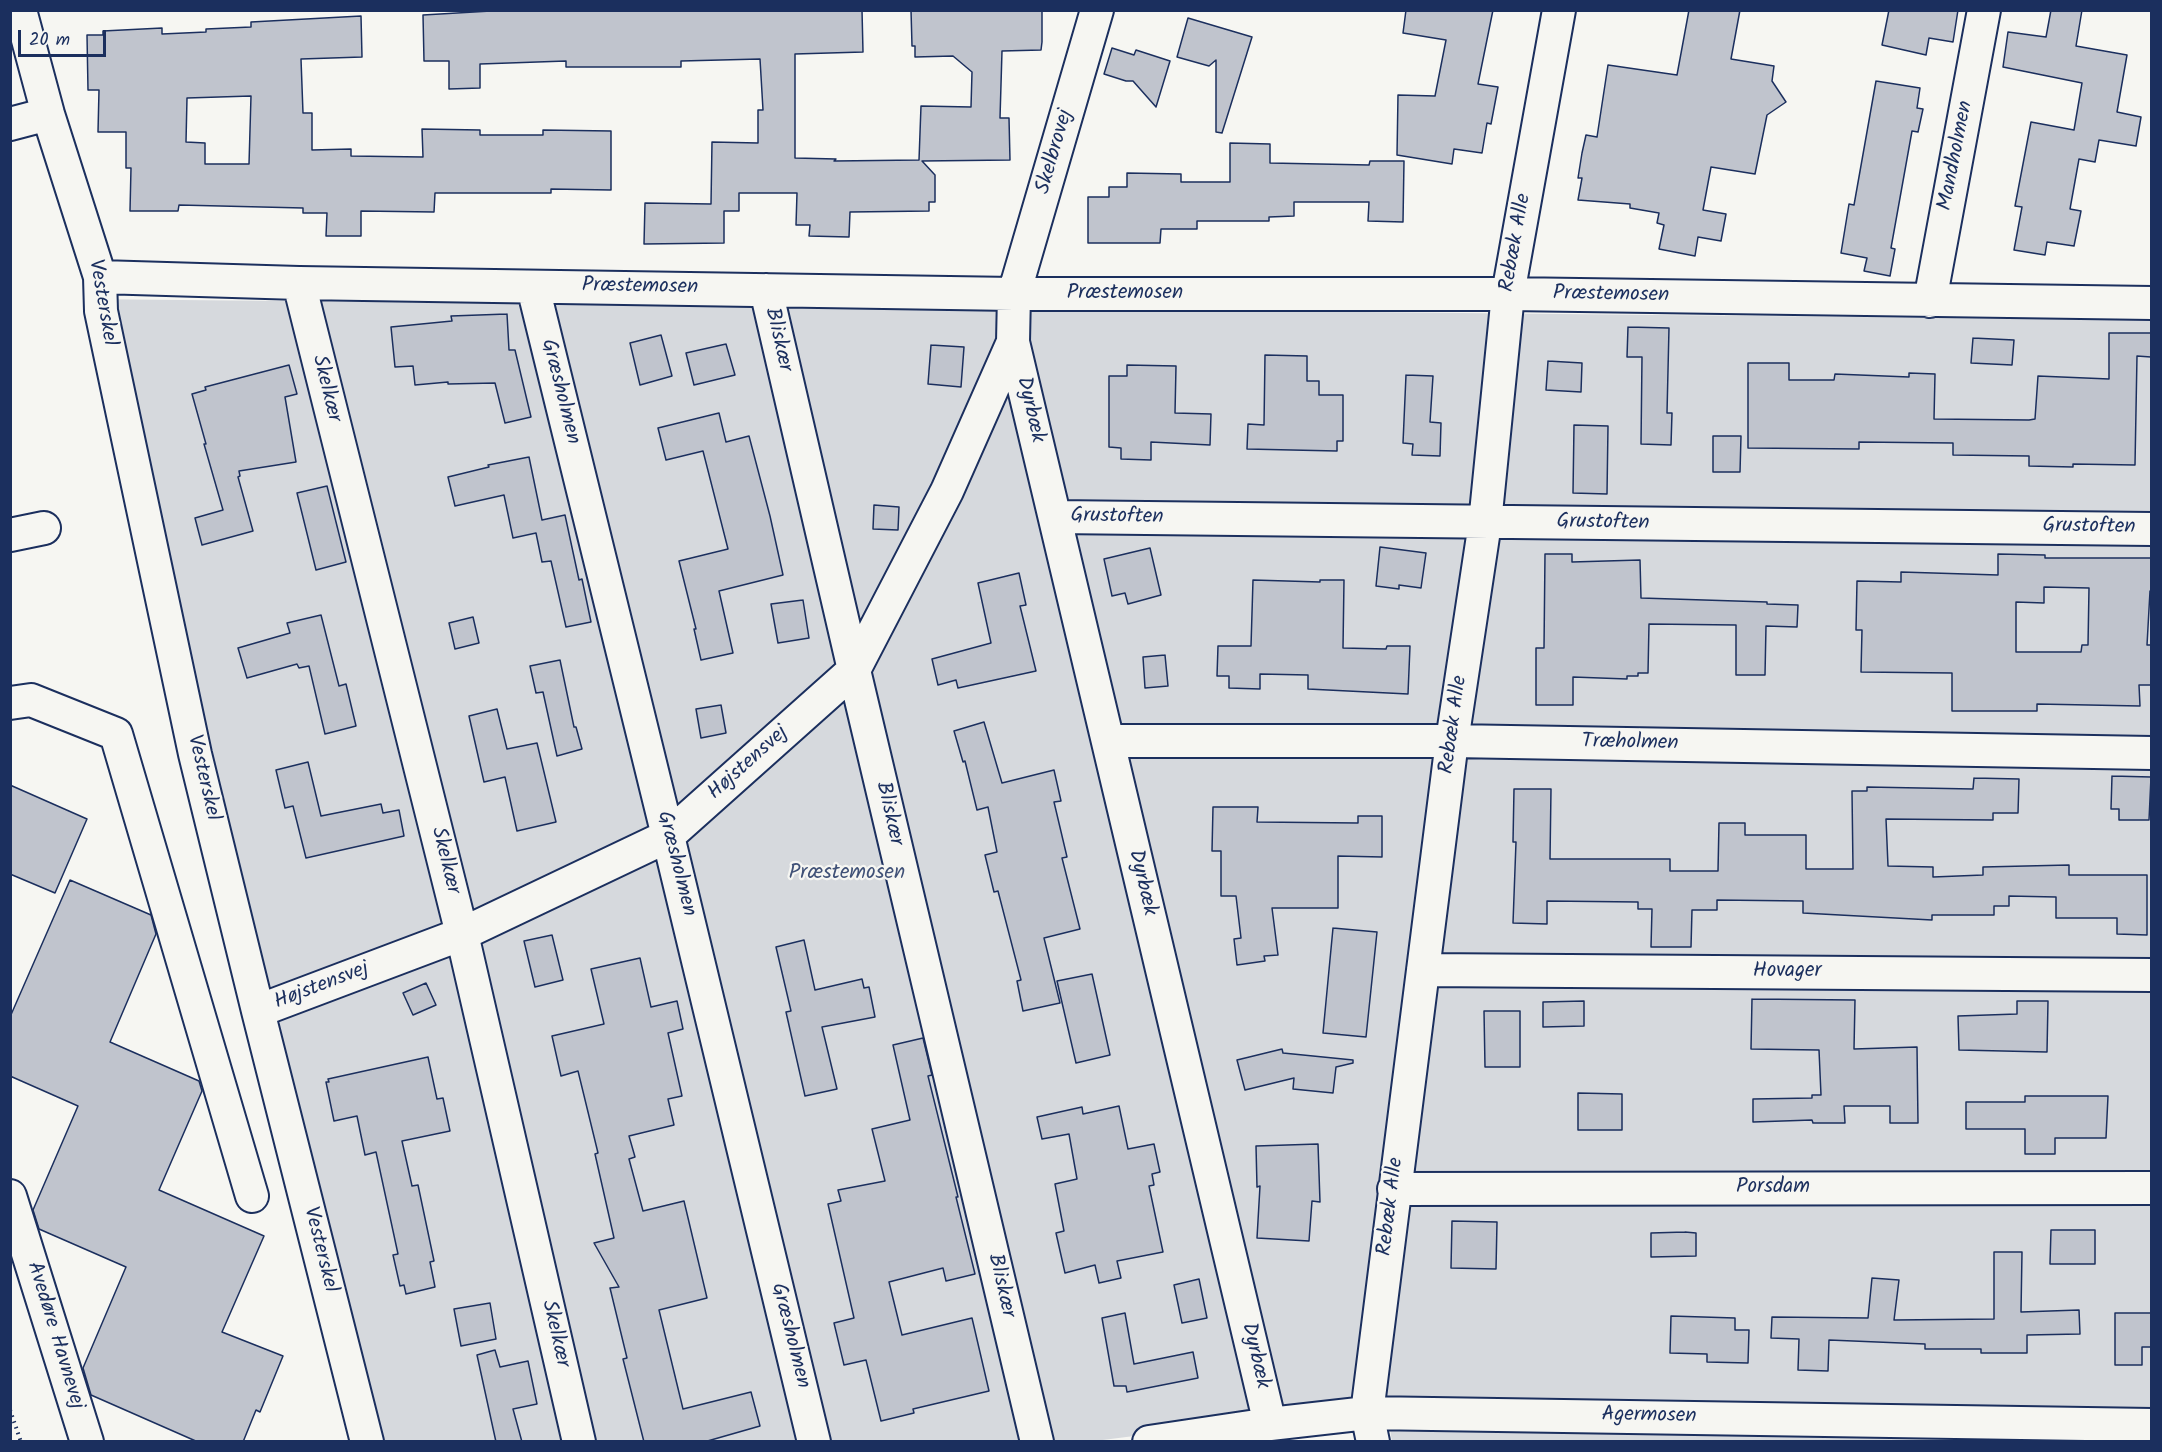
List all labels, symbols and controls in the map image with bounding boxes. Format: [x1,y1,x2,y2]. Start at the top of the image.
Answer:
scale bar [21,18,110,56]
text: 20 m [29,26,70,55]
street label: Mandholmen [1934,99,1980,213]
street label: Skelbrovej [1032,107,1080,197]
street label: Rebæk Alle [1496,192,1538,294]
street label: Vesterskel [81,258,121,348]
street label: Præstemosen [582,274,698,302]
street label: Præstemosen [1067,281,1183,307]
street label: Præstemosen [1553,282,1669,310]
street label: Bliskær [757,306,797,374]
street label: Græsholmen [534,337,584,447]
street label: Skelkær [305,353,345,425]
street label: Dyrbæk [1009,375,1049,445]
street label: Grustoften [1070,505,1164,531]
street label: Grustoften [1556,511,1650,537]
street label: Grustoften [2042,515,2136,541]
street label: Rebæk Alle [1436,674,1474,776]
street label: Højstensvej [704,721,794,807]
street label: Træholmen [1581,731,1679,757]
street label: Vesterskel [180,733,224,823]
street label: Bliskær [868,780,908,848]
street label: Græsholmen [650,809,700,919]
street label: Skelkær [424,825,464,897]
street label: Dyrbæk [1121,848,1161,918]
park label: Præstemosen [789,861,905,887]
street label: Højstensvej [271,957,373,1017]
street label: Hovager [1753,959,1821,985]
street label: Rebæk Alle [1373,1156,1411,1258]
street label: Porsdam [1736,1175,1810,1201]
street label: Vesterskel [296,1205,342,1295]
street label: Bliskær [980,1252,1020,1320]
street label: Avedøre Havnevej [20,1259,88,1413]
street label: Græsholmen [764,1281,814,1391]
street label: Skelkær [534,1298,574,1370]
street label: Dyrbæk [1234,1321,1274,1391]
street label: Agermosen [1601,1404,1697,1430]

